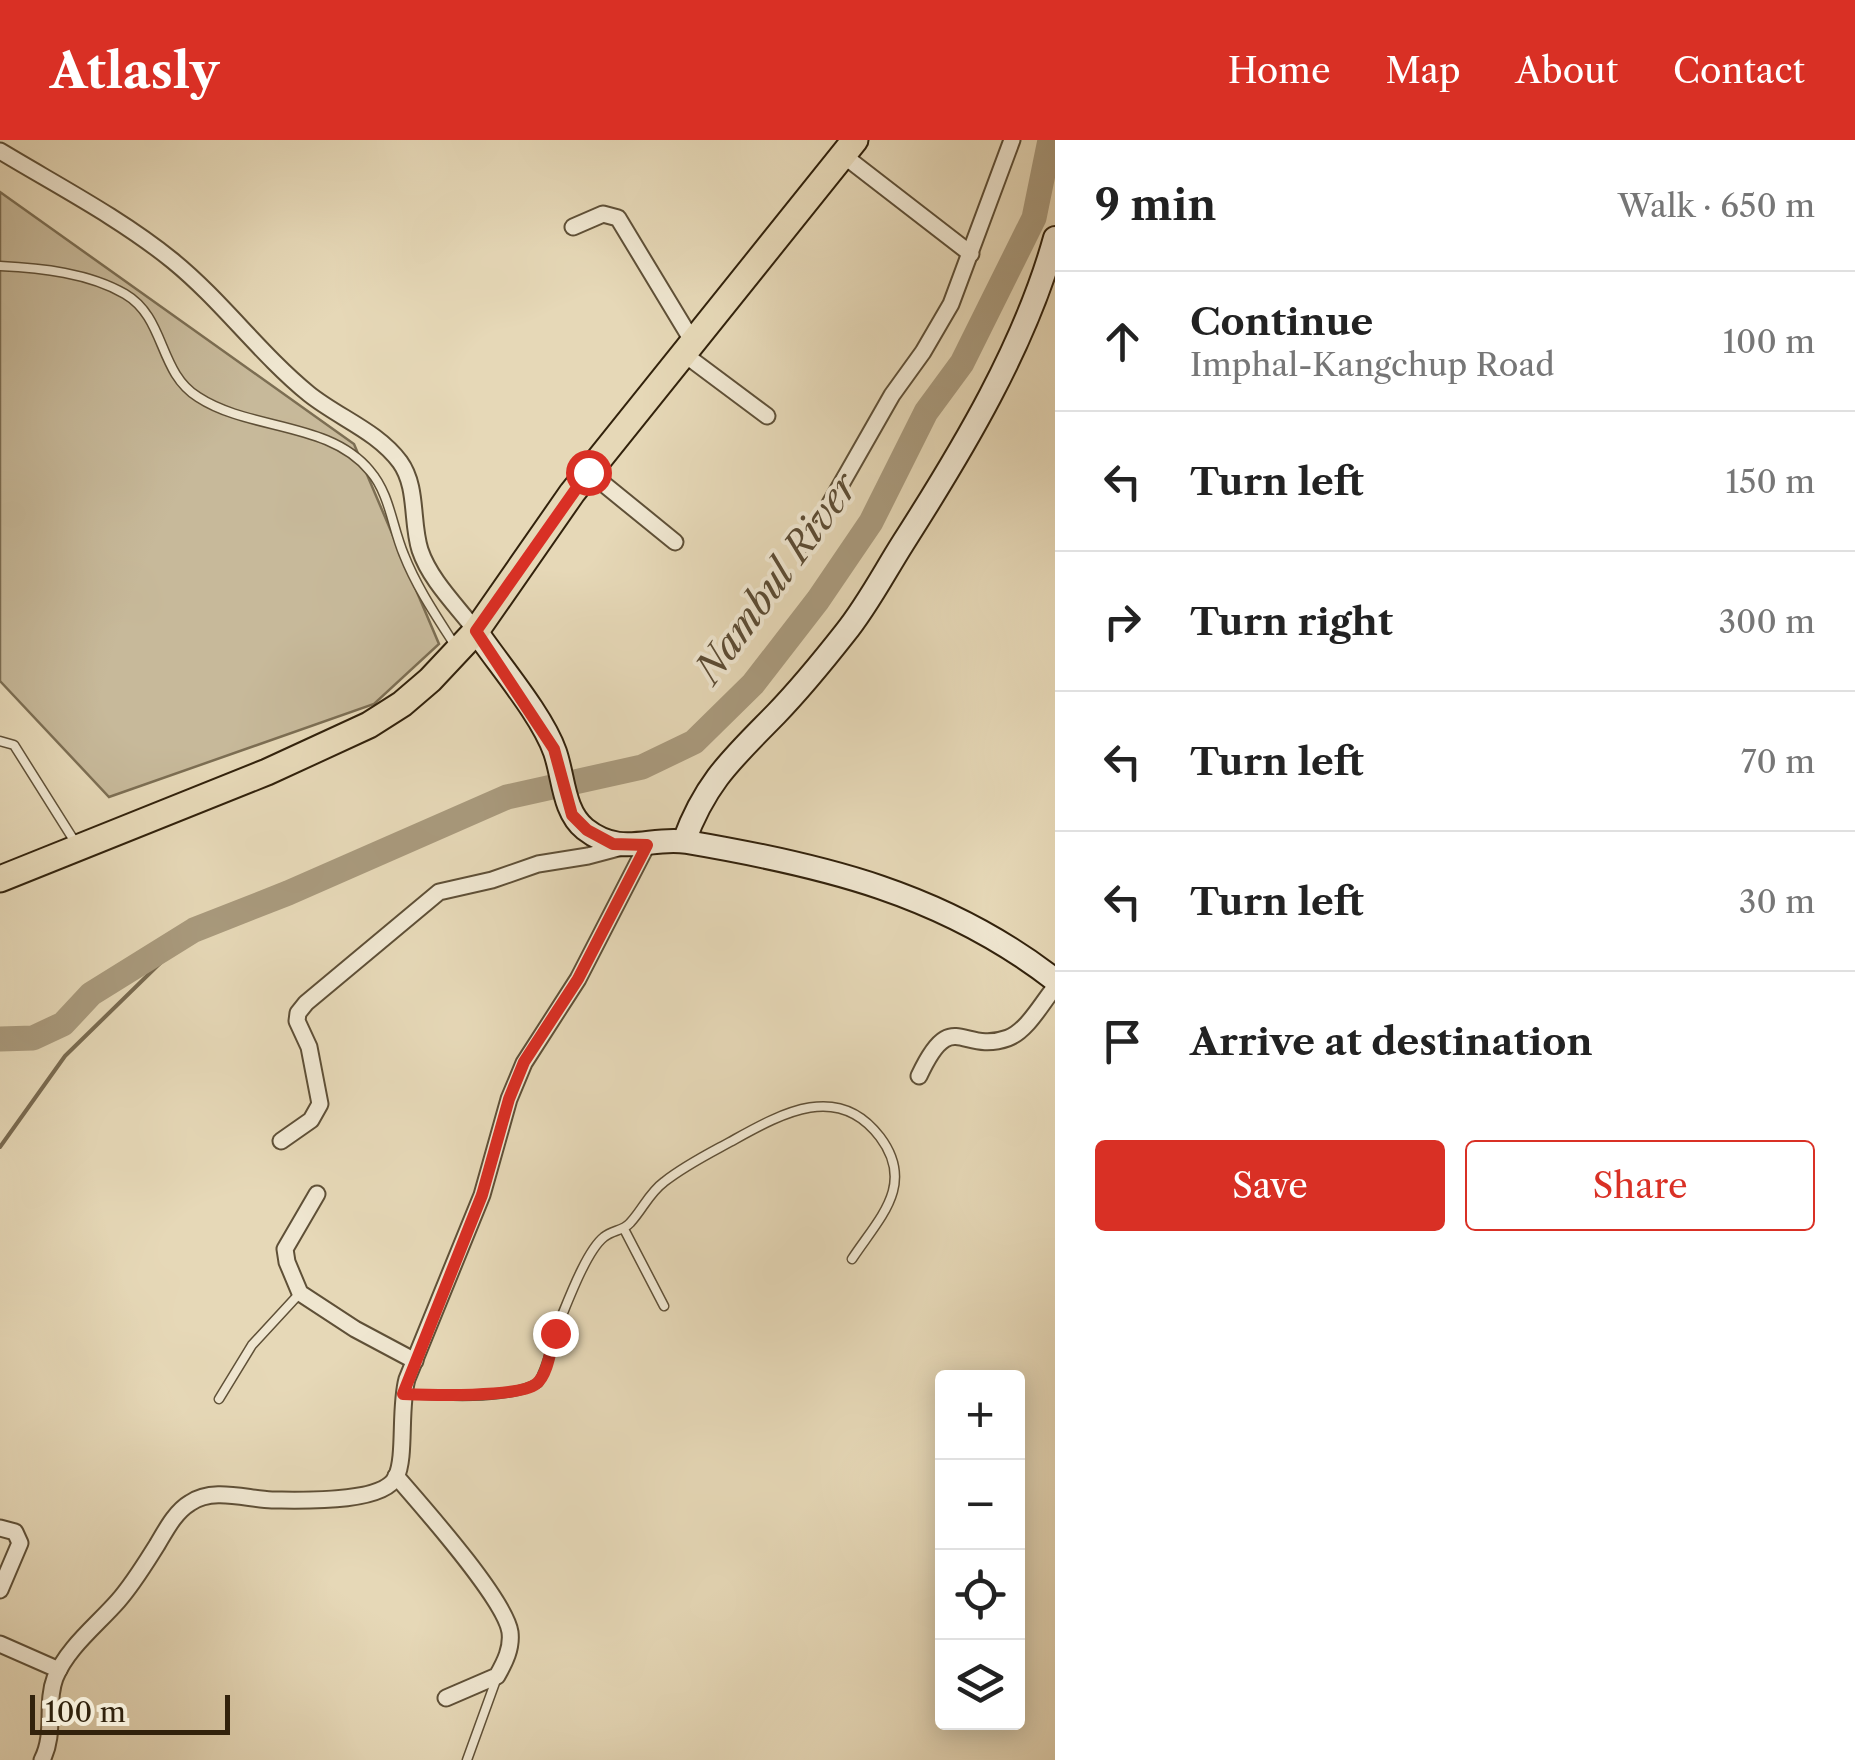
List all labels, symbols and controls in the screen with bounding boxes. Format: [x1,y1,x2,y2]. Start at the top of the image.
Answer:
text: Atlasly [50,41,219,100]
text: Home [1228,49,1330,92]
text: Map [1385,49,1461,92]
text: About [1516,49,1618,92]
text: Contact [1673,49,1805,92]
text: 9 min [1095,179,1216,231]
text: Walk · 650 m [1618,186,1815,225]
text: Continue [1190,298,1373,345]
icon: ahead [1095,314,1150,369]
text: 100 m [1723,322,1815,361]
text: Imphal-Kangchup Road [1190,345,1555,384]
route start [566,450,612,496]
icon: left [1095,454,1150,509]
text: Turn left [1190,458,1364,505]
water label: Nambul River [683,462,869,694]
text: 150 m [1726,462,1815,501]
icon: right [1095,594,1150,649]
text: Turn right [1190,598,1393,645]
text: 300 m [1718,602,1815,641]
icon: left [1095,734,1150,789]
text: Turn left [1190,738,1364,785]
text: 70 m [1741,742,1815,781]
icon: left [1095,874,1150,929]
text: Turn left [1190,878,1364,925]
text: 30 m [1739,882,1815,921]
icon: arrive [1095,1014,1150,1069]
text: Arrive at destination [1190,1018,1593,1065]
button: Save [1095,1140,1445,1231]
button: Share [1465,1140,1815,1231]
route end [533,1311,579,1357]
map controls [935,1370,1025,1730]
button: + [935,1370,1025,1460]
button: − [935,1460,1025,1550]
button: locate [935,1550,1025,1640]
button: layers [935,1640,1025,1730]
scale bar [30,1690,230,1734]
text: 100 m [45,1695,126,1729]

